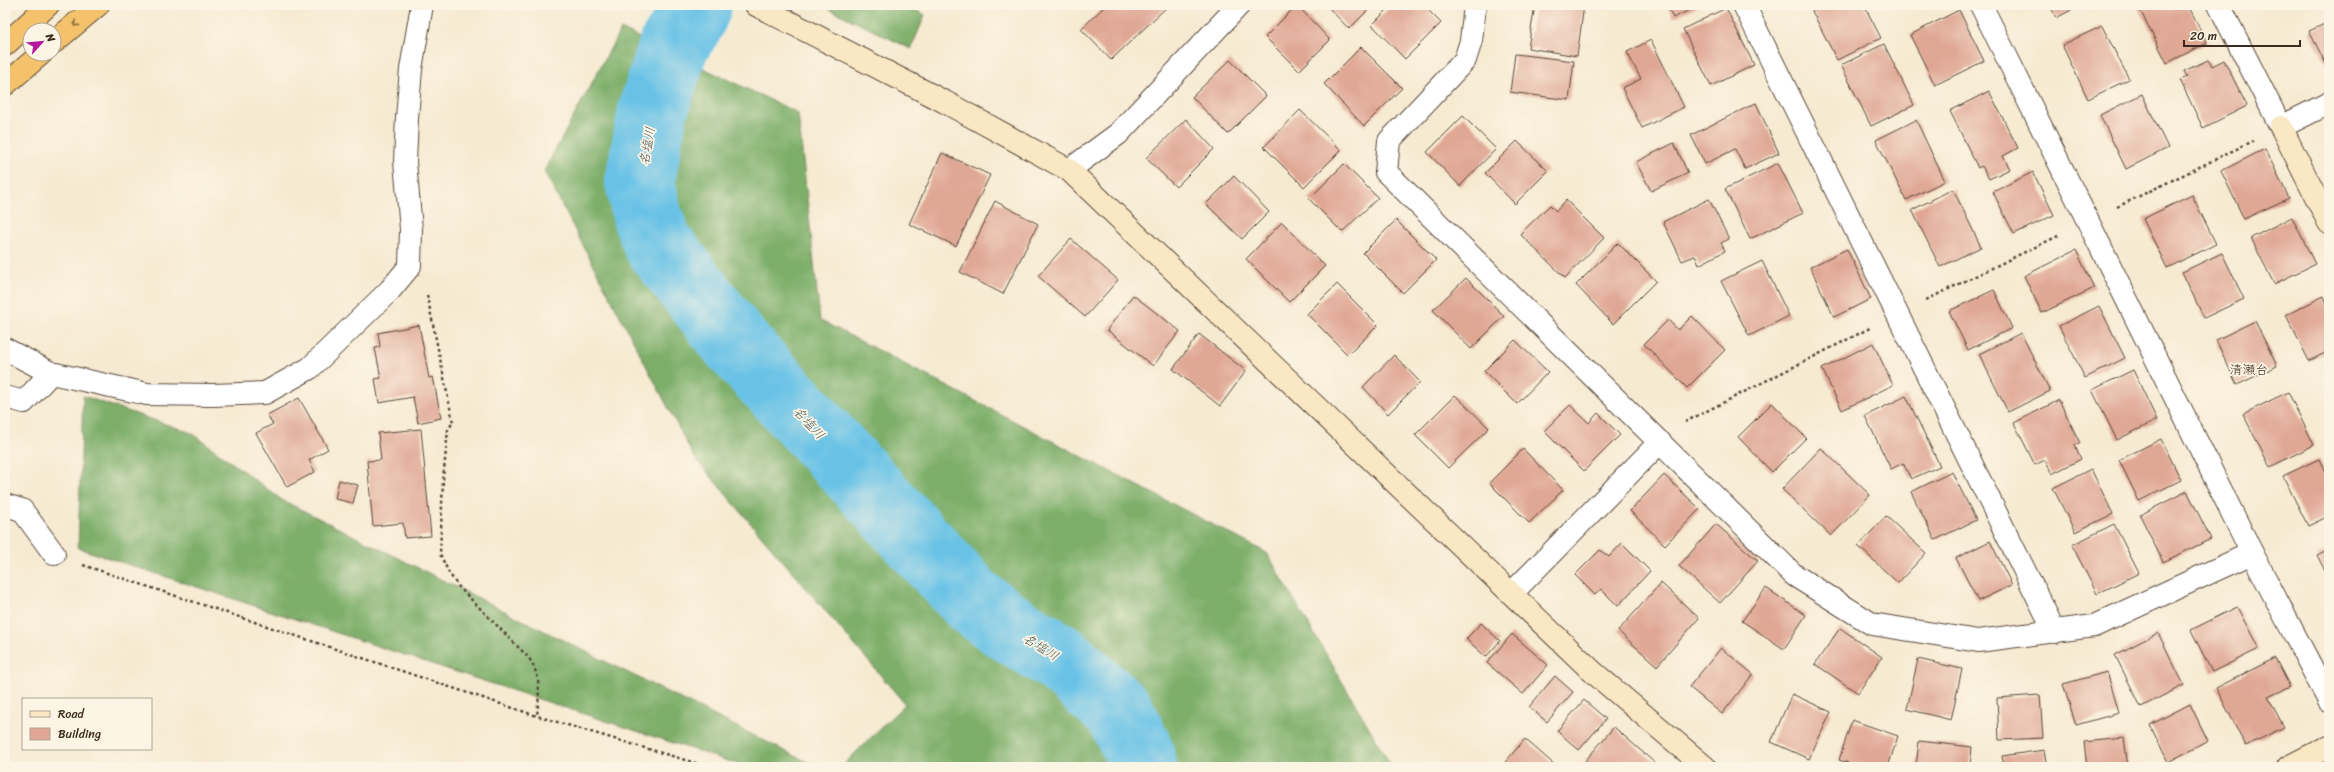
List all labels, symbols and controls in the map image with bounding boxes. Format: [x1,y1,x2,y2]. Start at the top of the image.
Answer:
one-way arrow [73,19,81,26]
north arrow [22,22,62,62]
scale bar [2184,22,2300,48]
text: 20 m [2190,25,2217,47]
text: N [40,29,61,46]
water label: 名塩川 [632,125,662,167]
district label: 清瀬台 [2229,358,2269,381]
water label: 名塩川 [787,401,831,445]
water label: 名塩川 [1018,627,1064,667]
legend [22,698,152,750]
text: Road [58,703,85,725]
text: Building [58,723,101,745]

